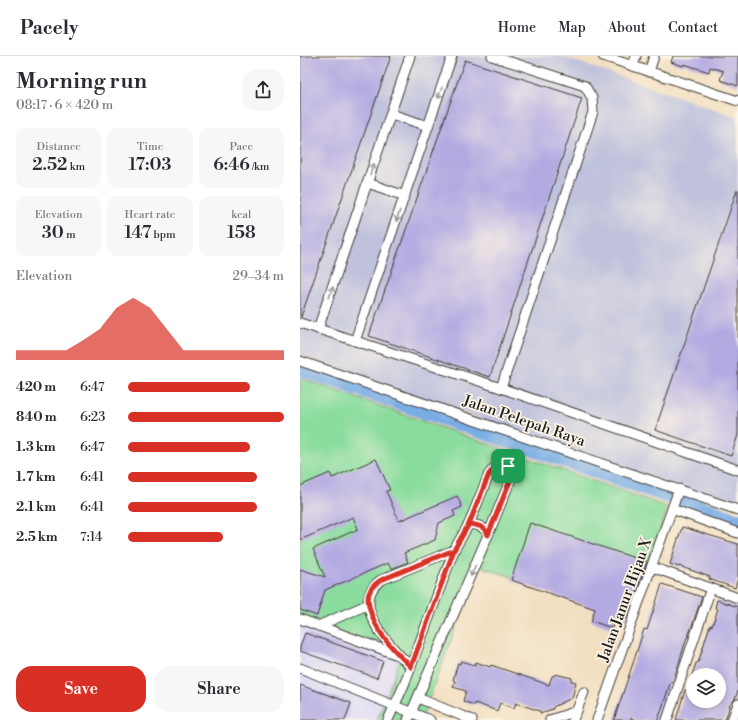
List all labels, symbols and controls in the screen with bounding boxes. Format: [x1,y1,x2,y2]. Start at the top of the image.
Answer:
text: Pacely [20,16,79,40]
text: Home [498,19,536,37]
text: Map [558,19,586,37]
text: About [608,19,646,37]
text: Contact [668,19,718,37]
text: Morning run [16,68,147,95]
button: share [242,69,284,111]
one-way arrow [435,87,443,99]
text: 08:17 · 6 × 420 m [16,97,113,113]
text: Distance [36,140,81,154]
text: Time [137,140,163,154]
text: Pace [230,140,253,154]
text: 2.52 [32,154,67,176]
text: 17:03 [129,154,171,176]
text: 6:46 [213,154,250,176]
text: km [67,160,85,174]
text: /km [250,160,269,174]
one-way arrow [369,163,376,176]
text: Elevation [35,208,82,222]
text: Heart rate [125,208,175,222]
text: kcal [231,208,251,222]
one-way arrow [393,210,401,222]
text: 30 [42,222,64,244]
text: 147 [124,222,151,244]
text: 158 [227,222,256,244]
text: m [64,228,76,242]
text: bpm [151,228,176,242]
text: Elevation [16,268,72,284]
text: 29–34 m [233,268,284,284]
one-way arrow [328,286,335,299]
text: 420 m [16,379,56,395]
text: 6:47 [80,379,105,395]
street label: Jalan Pelepah Raya [459,391,588,451]
text: 840 m [16,409,57,425]
text: 6:23 [80,409,105,425]
text: 1.3 km [16,439,56,455]
text: 6:47 [80,439,105,455]
pin [491,449,525,483]
icon: arrive [497,455,519,477]
text: 1.7 km [16,469,56,485]
text: 6:41 [80,469,104,485]
text: 2.1 km [16,499,56,515]
text: 6:41 [80,499,104,515]
text: 2.5 km [16,529,58,545]
text: 7:14 [80,529,102,545]
street label: Jalan Janur Hijau X [594,535,656,665]
one-way arrow [469,564,476,576]
button: Save [16,666,146,712]
button: Share [154,666,284,712]
map controls [686,668,726,708]
button: layers [686,668,726,708]

